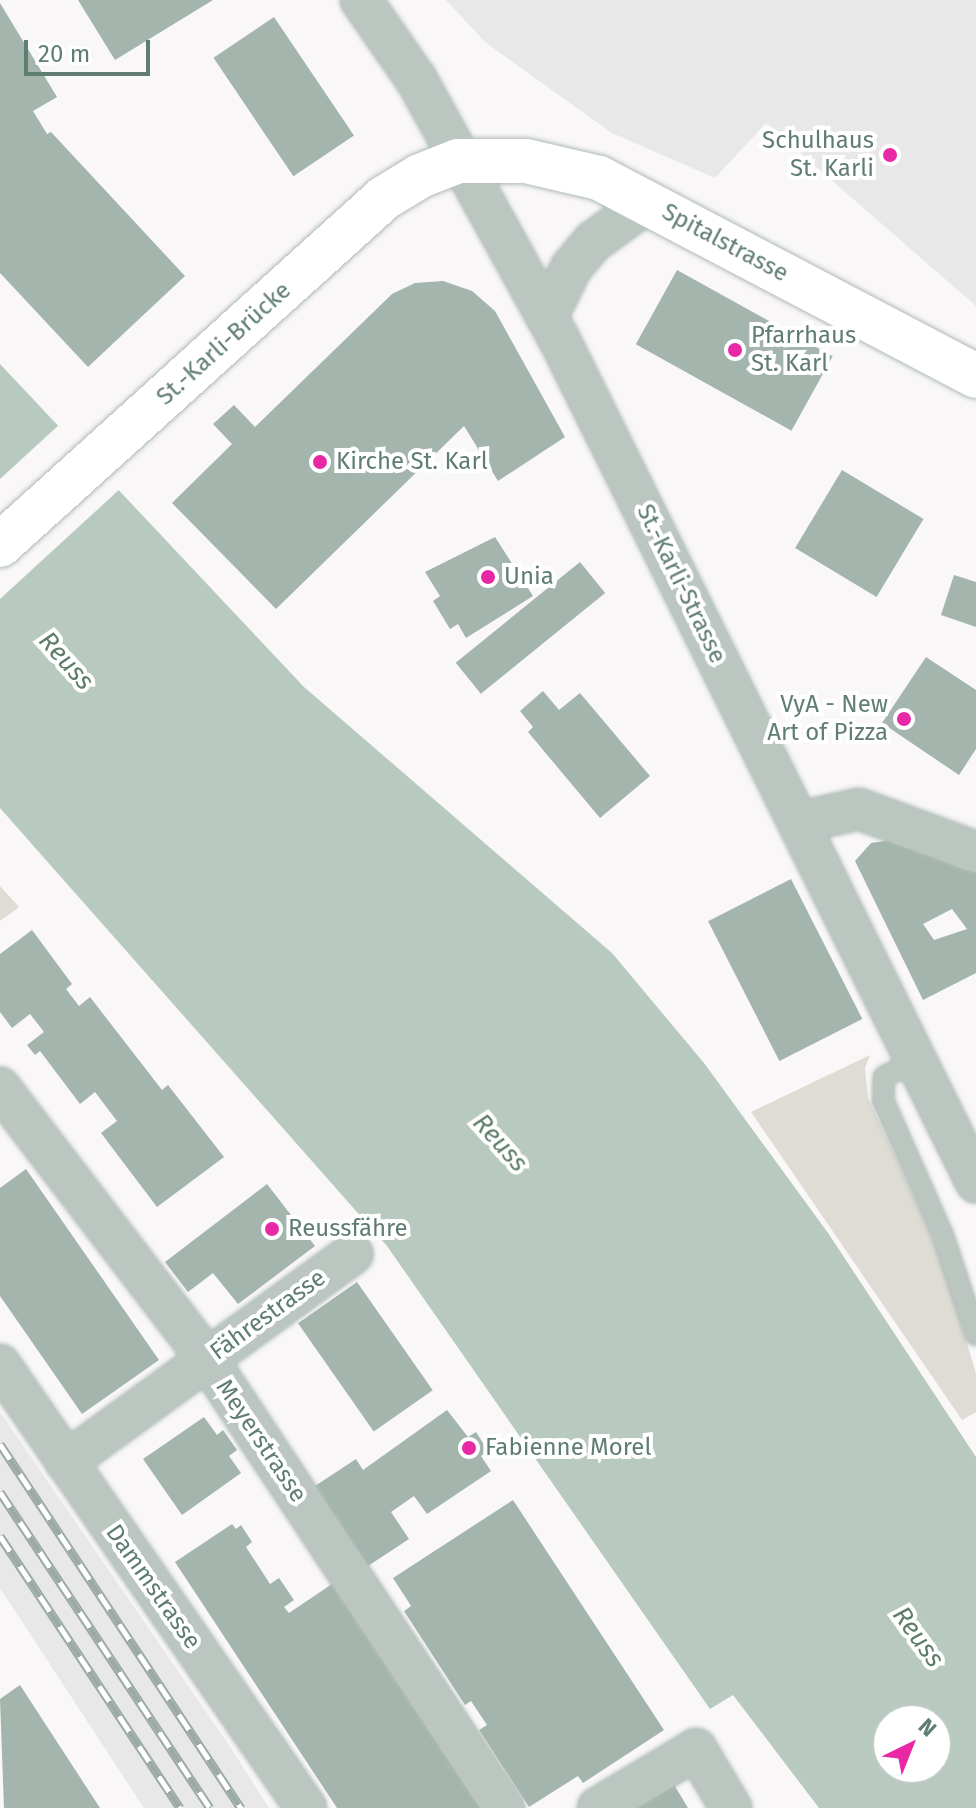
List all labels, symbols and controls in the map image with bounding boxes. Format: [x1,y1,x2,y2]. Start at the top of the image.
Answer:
scale bar [28,24,154,74]
text: 20 m [38,40,90,68]
place label: Schulhaus St. Karli [762,127,874,183]
marker: Schulhaus St. Karli [881,146,899,164]
street label: Spitalstrasse [657,198,793,288]
street label: St.-Karli-Brücke [151,276,297,412]
place label: Pfarrhaus St. Karl [751,322,856,378]
marker: Pfarrhaus St. Karl [726,341,744,359]
place label: Kirche St. Karl [336,448,488,476]
marker: Kirche St. Karl [311,453,329,471]
street label: St.-Karli-Strasse [630,500,732,668]
place label: Unia [504,563,554,591]
marker: Unia [479,568,497,586]
water label: Reuss [32,626,100,696]
place label: VyA - New Art of Pizza [767,691,888,747]
marker: VyA - New Art of Pizza [895,710,913,728]
water label: Reuss [466,1108,534,1178]
place label: Reussfähre [288,1215,408,1243]
marker: Reussfähre [263,1220,281,1238]
street label: Fährestrasse [205,1264,331,1366]
street label: Meyerstrasse [209,1374,313,1508]
place label: Fabienne Morel [485,1434,651,1462]
marker: Fabienne Morel [460,1439,478,1457]
street label: Dammstrasse [99,1519,207,1655]
water label: Reuss [886,1601,950,1673]
north arrow [872,1704,952,1784]
text: N [913,1713,942,1742]

